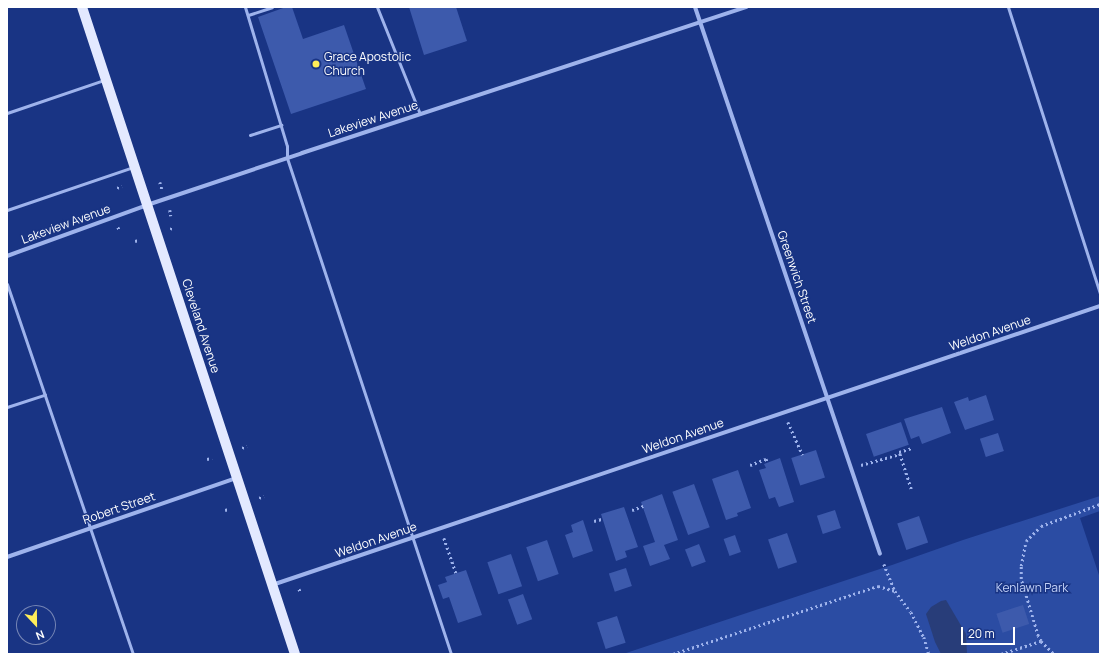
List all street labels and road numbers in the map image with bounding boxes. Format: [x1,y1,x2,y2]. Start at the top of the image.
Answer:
street label: Lakeview Avenue [326,98,420,140]
street label: Lakeview Avenue [19,201,113,247]
street label: Greenwich Street [774,229,820,325]
street label: Cleveland Avenue [179,277,223,375]
street label: Weldon Avenue [947,312,1033,354]
street label: Weldon Avenue [640,415,726,457]
street label: Robert Street [81,489,157,527]
street label: Weldon Avenue [333,519,419,561]

